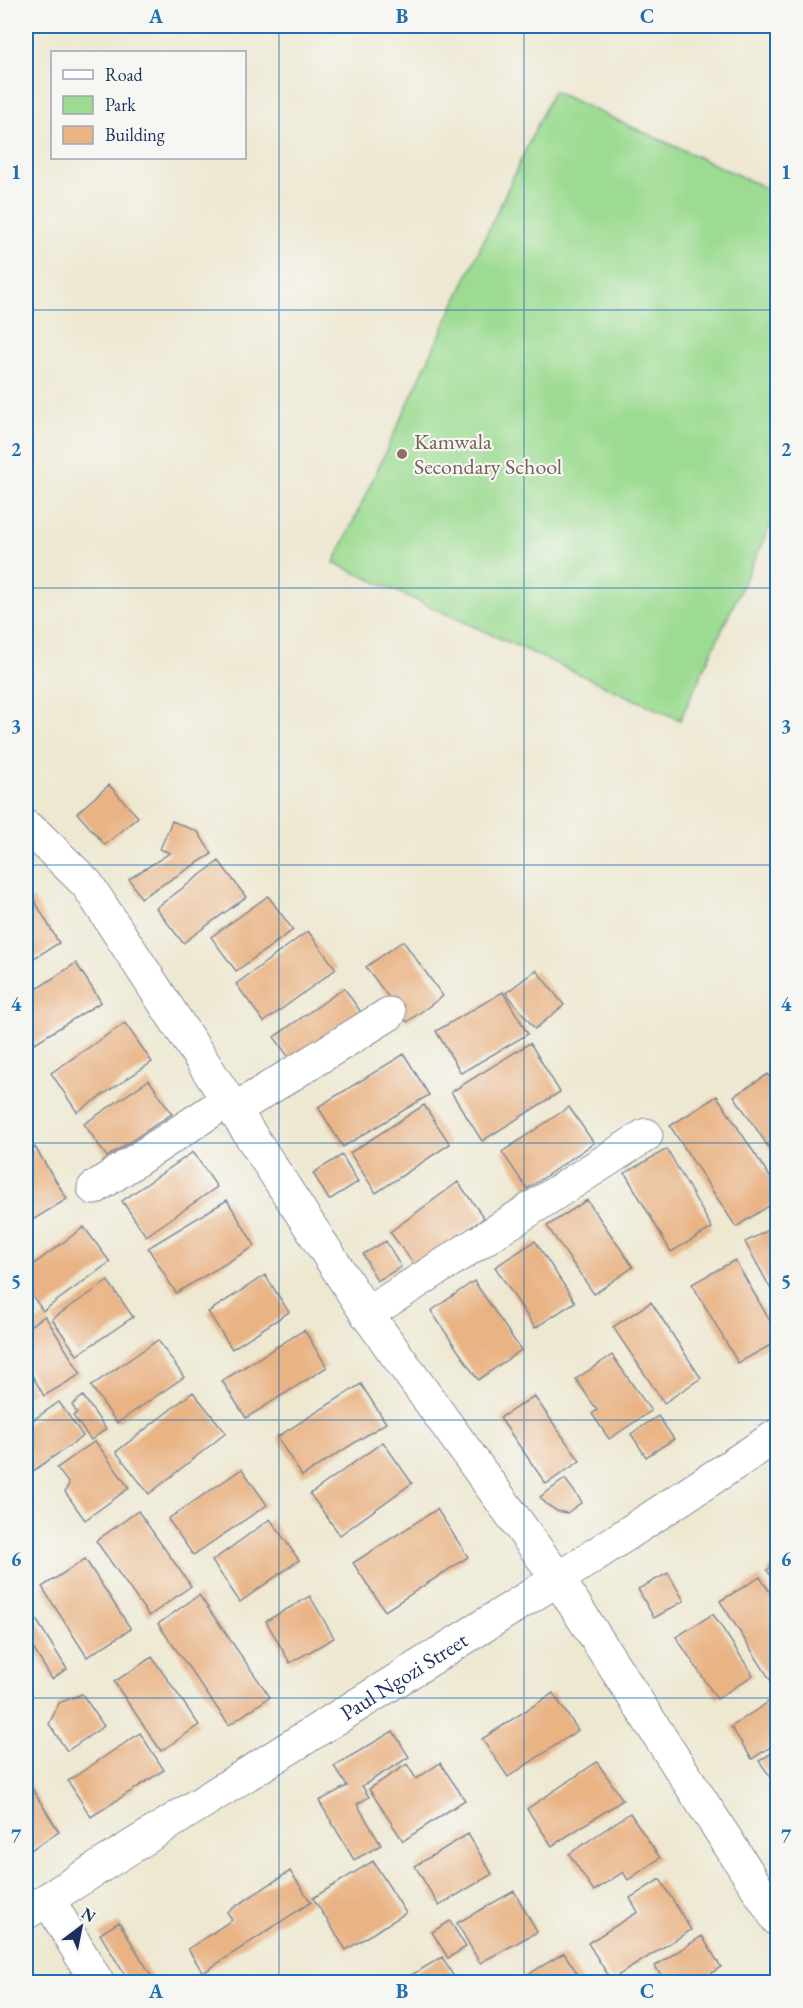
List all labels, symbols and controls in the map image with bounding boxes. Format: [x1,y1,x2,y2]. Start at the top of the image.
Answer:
text: A [148,3,164,29]
text: B [396,3,408,29]
text: C [640,3,654,29]
legend [51,51,246,159]
text: Road [105,63,144,86]
text: Park [105,93,136,116]
text: Building [105,123,165,146]
text: 1 [11,159,21,185]
text: 1 [781,159,791,185]
place label: Kamwala Secondary School [414,427,562,481]
text: 2 [11,436,22,462]
text: 2 [781,436,792,462]
marker: Kamwala Secondary School [395,447,409,461]
text: 3 [11,713,21,739]
text: 3 [781,713,791,739]
text: 4 [11,991,22,1017]
text: 4 [781,991,792,1017]
text: 5 [11,1268,21,1294]
text: 5 [781,1268,791,1294]
text: 6 [11,1546,22,1572]
text: 6 [781,1546,792,1572]
street label: Paul Ngozi Street [335,1625,473,1727]
text: 7 [11,1823,22,1849]
text: 7 [781,1823,792,1849]
north arrow [51,1897,111,1957]
text: N [78,1902,100,1927]
text: A [148,1978,164,2004]
text: B [396,1978,408,2004]
text: C [640,1978,654,2004]

